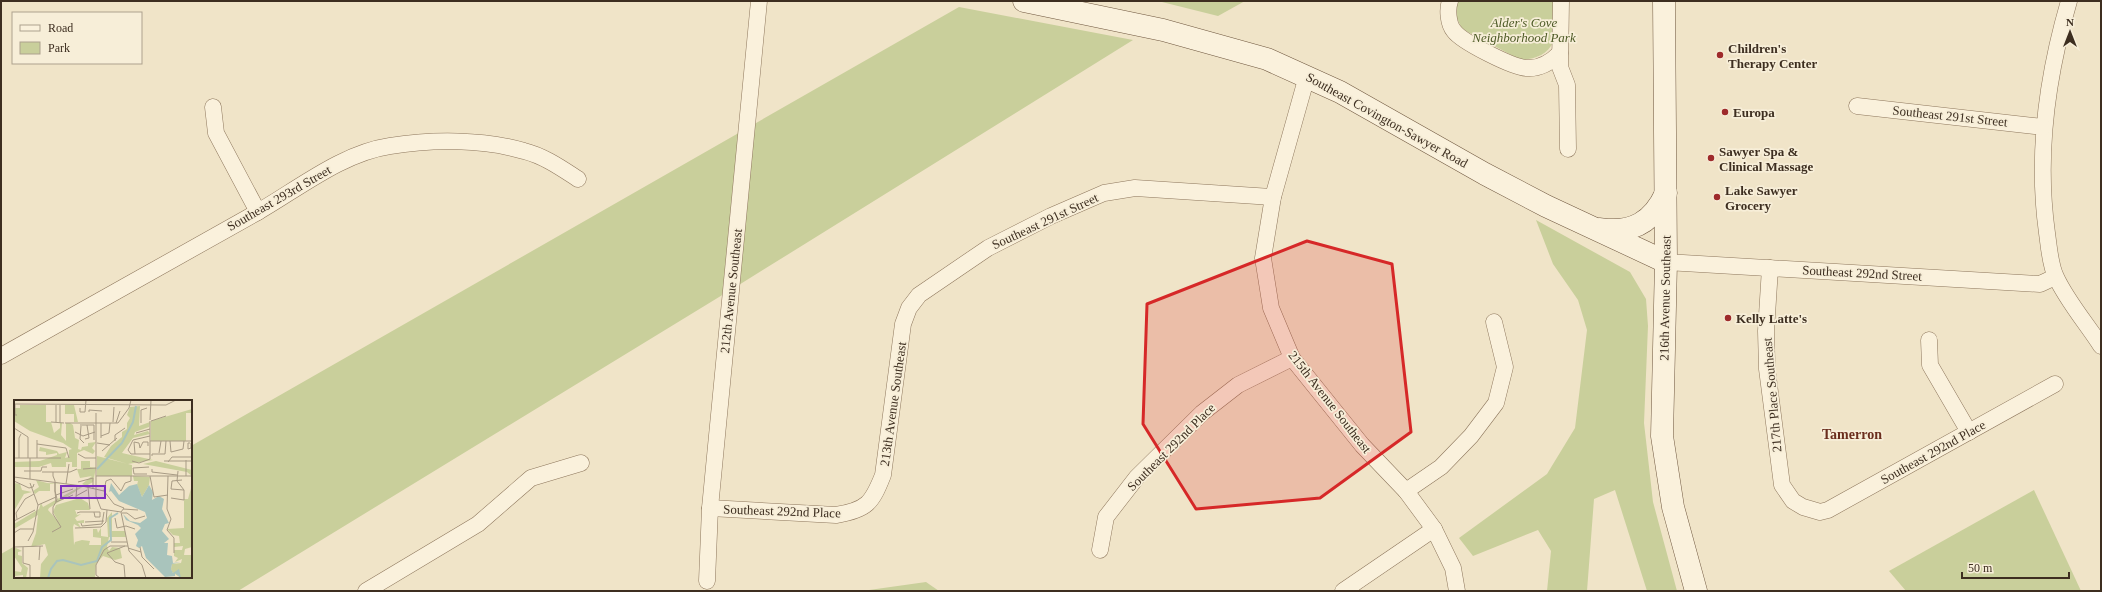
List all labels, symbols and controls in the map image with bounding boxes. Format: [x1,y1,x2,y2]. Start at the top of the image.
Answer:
legend [12,12,142,64]
north arrow [2050,12,2090,52]
park label: Alder's Cove Neighborhood Park [1471,15,1576,45]
text: N [2066,16,2074,28]
text: Road [48,21,73,35]
text: Park [48,41,70,55]
place label: Children's Therapy Center [1728,41,1817,71]
marker: Children's Therapy Center [1715,50,1725,60]
street label: Southeast Covington-Sawyer Road [1303,69,1471,171]
street label: Southeast 291st Street [1892,103,2009,130]
place label: Europa [1733,105,1775,120]
marker: Europa [1720,107,1730,117]
place label: Sawyer Spa & Clinical Massage [1719,144,1813,174]
marker: Sawyer Spa & Clinical Massage [1706,153,1716,163]
street label: Southeast 293rd Street [224,162,334,234]
place label: Lake Sawyer Grocery [1725,183,1798,213]
street label: Southeast 291st Street [989,190,1101,252]
marker: Lake Sawyer Grocery [1712,192,1722,202]
street label: 212th Avenue Southeast [717,227,745,354]
street label: 216th Avenue Southeast [1656,235,1674,361]
street label: Southeast 292nd Street [1802,262,1923,284]
place label: Kelly Latte's [1736,311,1807,326]
marker: Kelly Latte's [1723,313,1733,323]
street label: 217th Place Southeast [1759,337,1784,453]
street label: 213th Avenue Southeast [877,340,909,467]
street label: 215th Avenue Southeast [1285,348,1375,456]
inset map [14,400,192,578]
street label: Southeast 292nd Place [1124,400,1218,494]
street label: Southeast 292nd Place [1878,417,1988,487]
district label: Tamerron [1822,427,1882,442]
street label: Southeast 292nd Place [723,501,841,521]
scale bar [1962,554,2069,580]
text: 50 m [1968,561,1993,575]

